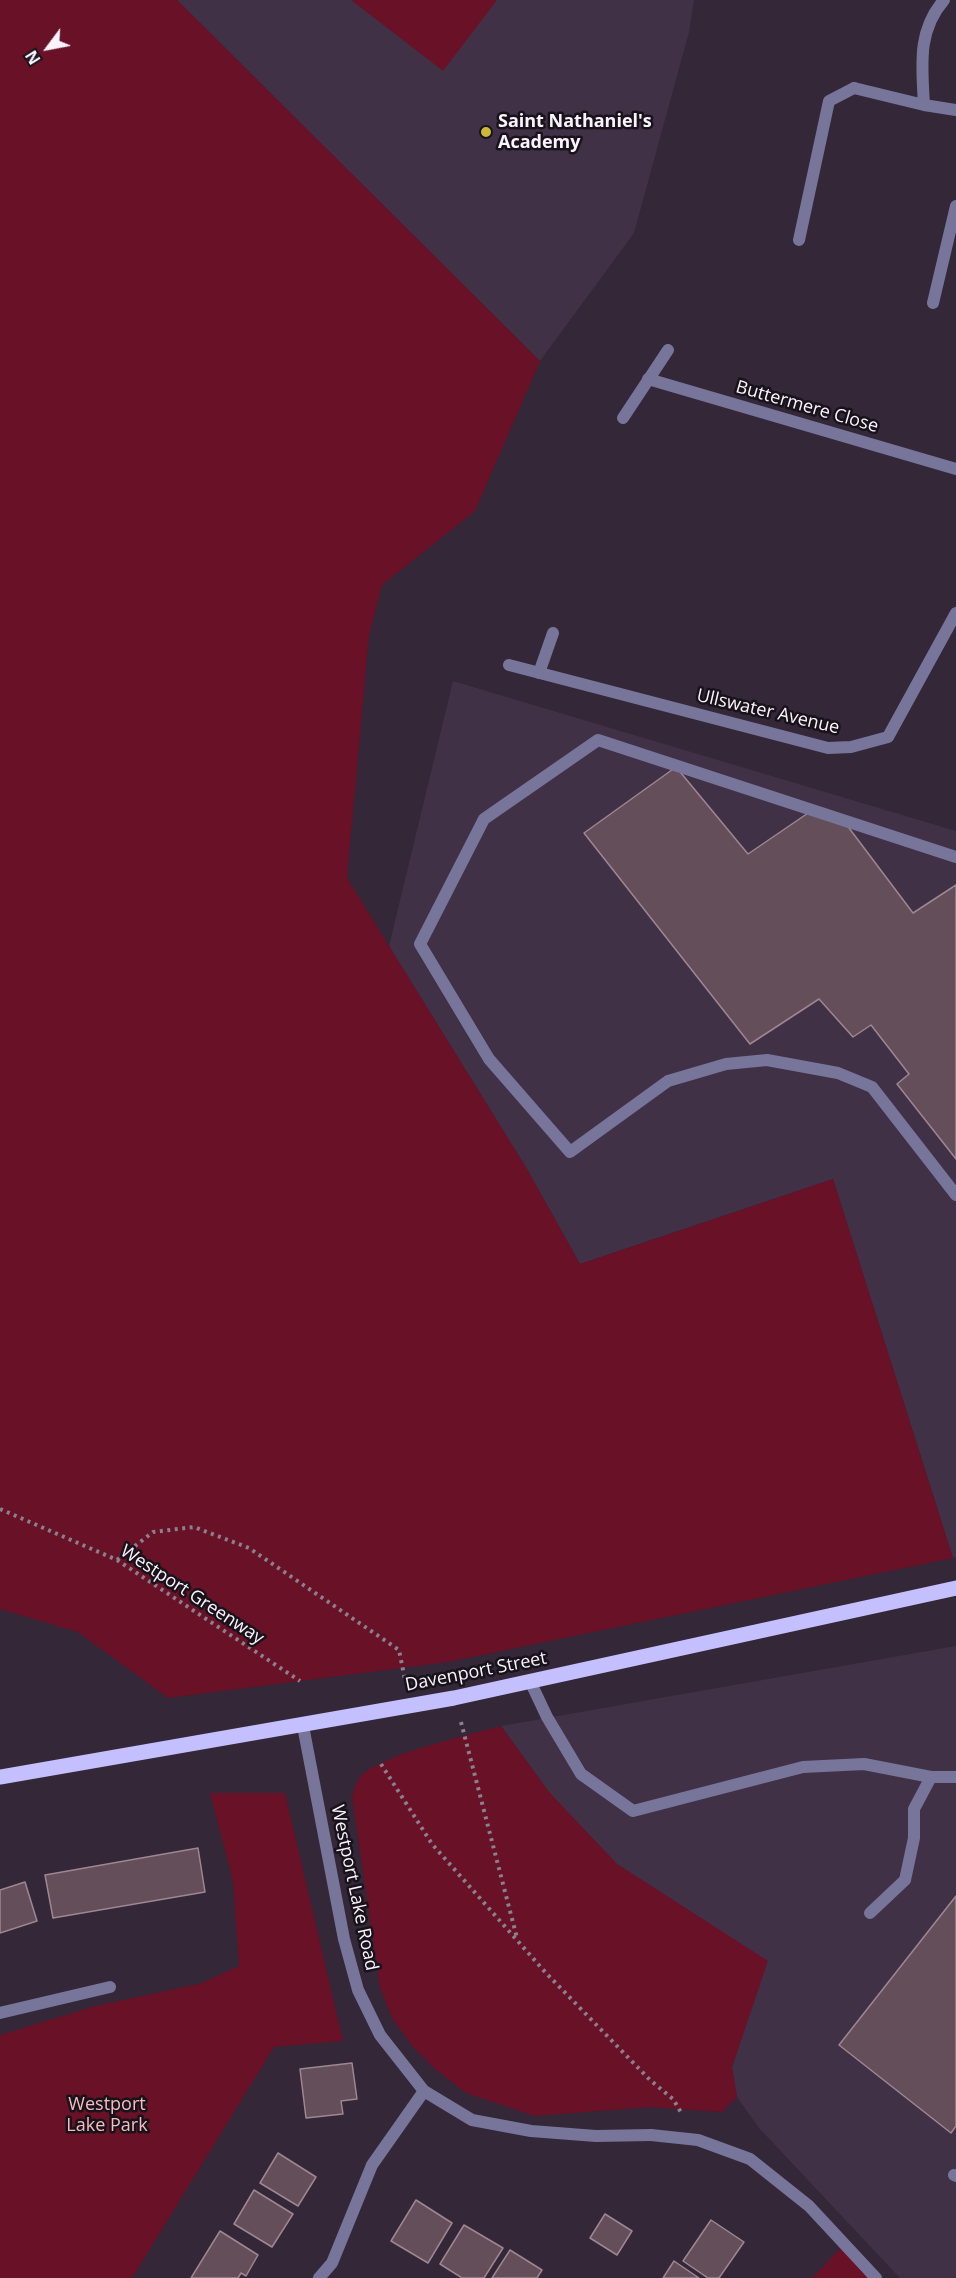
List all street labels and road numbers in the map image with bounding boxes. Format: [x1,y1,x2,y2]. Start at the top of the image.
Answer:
street label: Buttermere Close [733,376,881,438]
street label: Ullswater Avenue [694,685,842,739]
street label: Westport Greenway [116,1541,268,1649]
street label: Davenport Street [403,1648,549,1696]
street label: Westport Lake Road [326,1803,382,1973]

